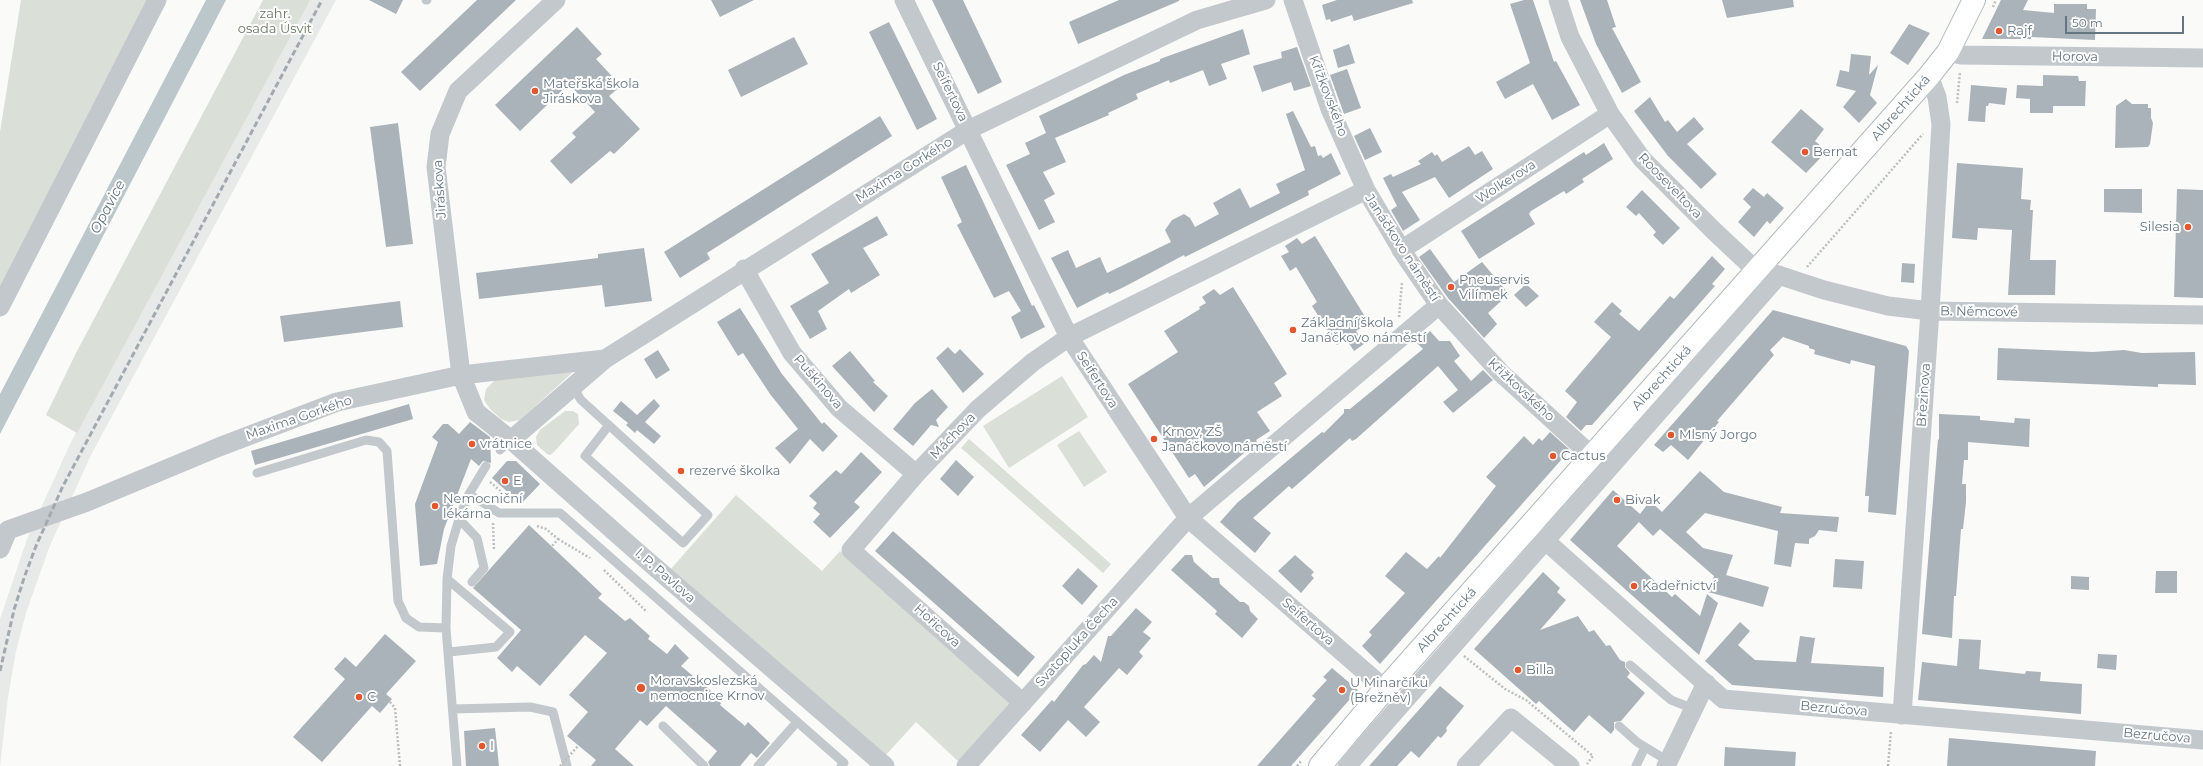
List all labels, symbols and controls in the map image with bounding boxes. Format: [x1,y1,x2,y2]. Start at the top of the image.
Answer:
park label: zahr. osada Úsvit [238,6,312,37]
scale bar [2067,8,2186,34]
text: 50 m [2072,15,2103,30]
place label: Rajf [2007,23,2032,39]
marker: Rajf [1994,26,2004,36]
street label: Horova [2052,49,2098,65]
street label: Křižkovského [1305,53,1351,139]
street label: Seifertova [929,60,971,124]
street label: Albrechtická [1868,72,1934,144]
place label: Mateřská škola Jiráskova [543,76,639,107]
marker: Mateřská škola Jiráskova [530,86,540,96]
street label: Maxima Gorkého [853,134,955,206]
place label: Bernat [1813,144,1858,160]
marker: Bernat [1800,147,1810,157]
street label: Rooseveltova [1635,150,1705,222]
street label: Wolkerova [1473,157,1539,207]
street label: Jiráskova [430,159,450,219]
water label: Opavice [87,177,129,237]
street label: Janáčkovo náměstí [1361,191,1443,305]
place label: Silesia [2140,219,2180,235]
marker: Silesia [2183,222,2193,232]
place label: Pneuservis Vilímek [1459,272,1530,303]
marker: Pneuservis Vilímek [1446,282,1456,292]
street label: B. Němcové [1940,304,2018,320]
place label: Základní škola Janáčkovo náměstí [1301,315,1426,346]
marker: Základní škola Janáčkovo náměstí [1288,325,1298,335]
street label: Albrechtická [1629,342,1695,414]
street label: Seifertova [1073,349,1121,411]
street label: Puškinova [790,352,846,412]
street label: Křižkovského [1484,355,1558,425]
street label: Březinova [1914,363,1934,427]
street label: Maxima Gorkého [244,393,354,443]
street label: Máchova [927,410,979,462]
place label: Krnov, ZŠ Janáčkovo náměstí [1162,424,1287,455]
place label: Mlsný Jorgo [1679,427,1757,443]
marker: Mlsný Jorgo [1666,430,1676,440]
marker: Krnov, ZŠ Janáčkovo náměstí [1149,434,1159,444]
place label: vrátnice [480,436,532,452]
marker: vrátnice [467,439,477,449]
place label: Cactus [1561,448,1606,464]
marker: Cactus [1548,451,1558,461]
place label: rezervé školka [689,463,781,479]
marker: rezervé školka [676,466,686,476]
place label: E [513,473,522,489]
marker: E [500,476,510,486]
place label: Nemocniční lékárna [443,491,523,522]
place label: Bivak [1625,492,1661,508]
marker: Bivak [1612,495,1622,505]
marker: Nemocniční lékárna [430,501,440,511]
street label: I. P. Pavlova [632,546,698,606]
place label: Kadeřnictví [1642,578,1716,594]
marker: Kadeřnictví [1629,581,1639,591]
street label: Albrechtická [1414,584,1480,656]
street label: Svatopluka Čecha [1032,594,1122,690]
street label: Seifertova [1279,595,1337,649]
street label: Hořicova [911,601,963,651]
place label: Billa [1526,662,1554,678]
marker: Billa [1513,665,1523,675]
place label: Moravskoslezská nemocnice Krnov [650,673,765,704]
place label: U Minarčíků (Brežněv) [1350,675,1428,706]
marker: Moravskoslezská nemocnice Krnov [635,682,647,694]
marker: U Minarčíků (Brežněv) [1337,685,1347,695]
place label: C [367,689,376,705]
marker: C [354,692,364,702]
street label: Bezručova [1800,698,1868,720]
street label: Bezručova [2123,725,2191,747]
place label: I [490,738,494,754]
marker: I [477,741,487,751]

